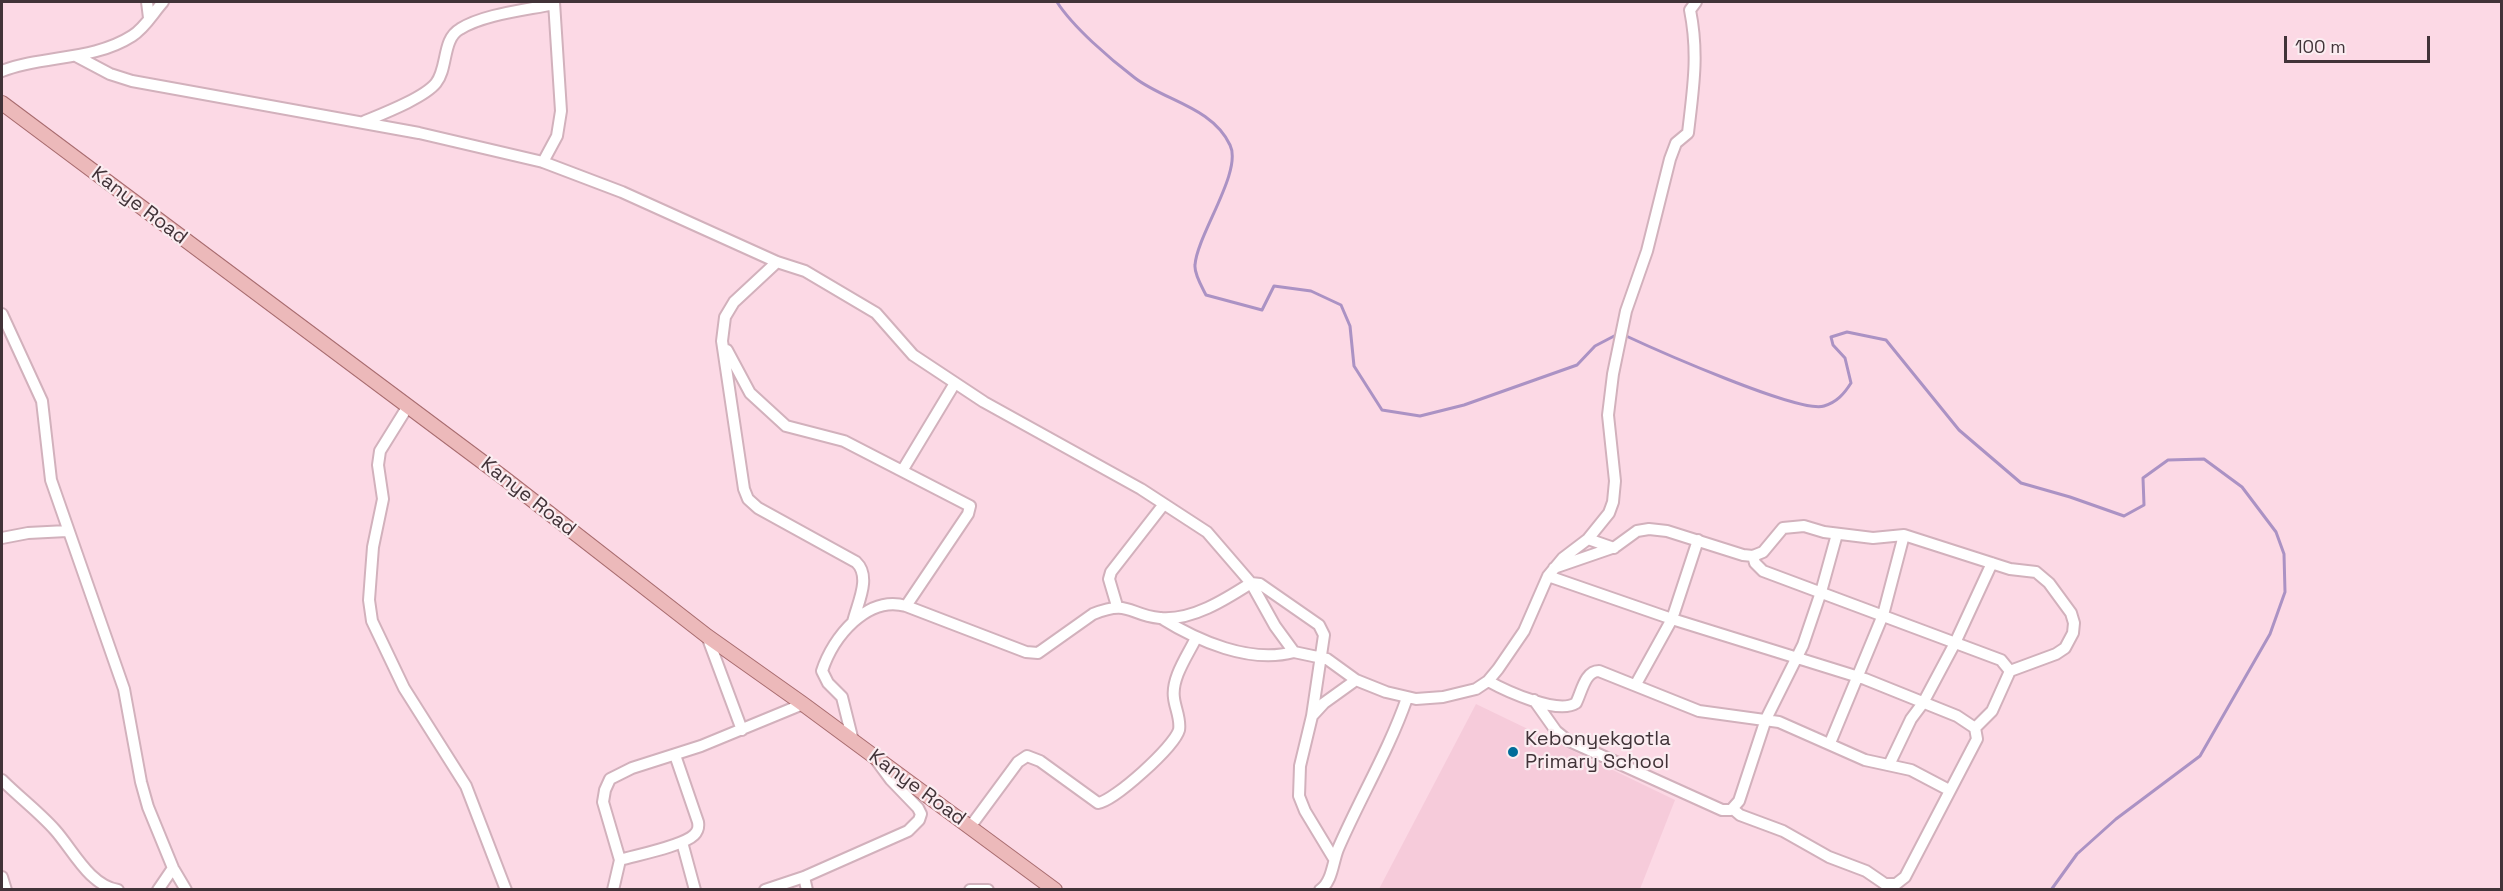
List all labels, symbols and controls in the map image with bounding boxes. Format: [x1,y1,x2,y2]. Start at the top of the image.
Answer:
scale bar [2287,24,2432,62]
text: 100 m [2295,35,2346,58]
street label: Kanye Road [86,162,192,250]
street label: Kanye Road [476,452,580,542]
place label: Kebonyekgotla Primary School [1525,728,1671,775]
street label: Kanye Road [864,745,970,831]
marker: Kebonyekgotla Primary School [1506,745,1520,759]

